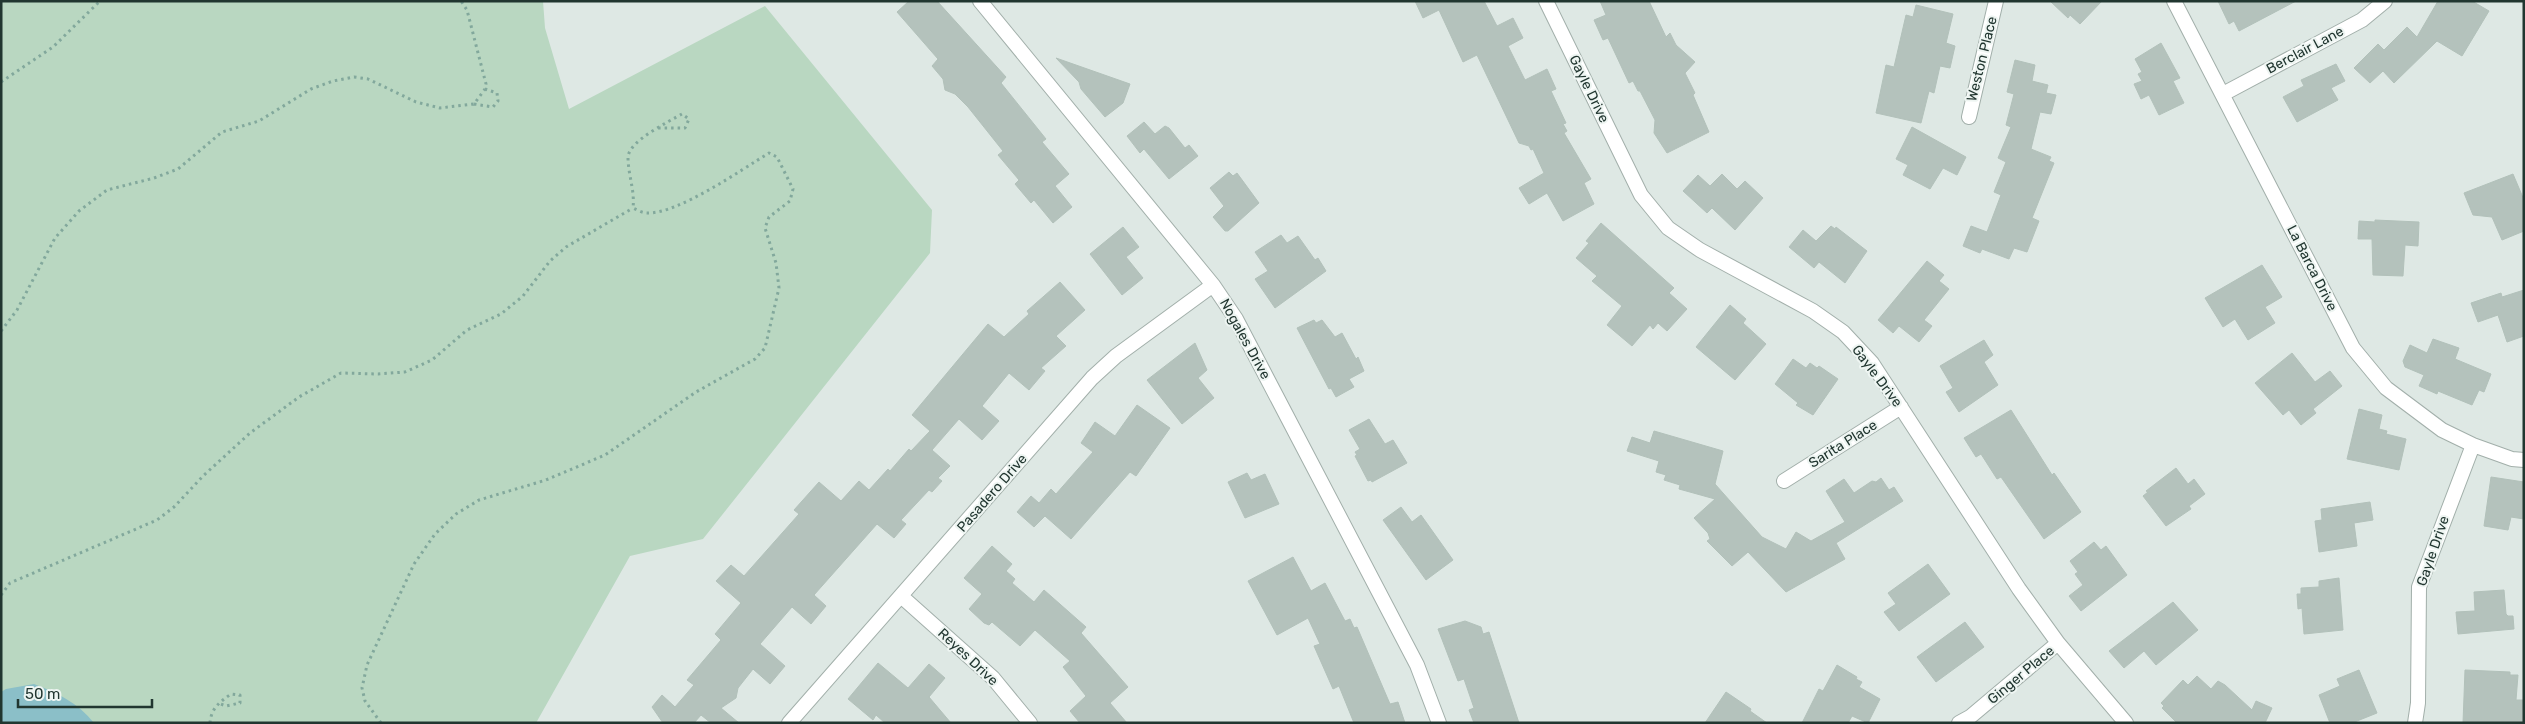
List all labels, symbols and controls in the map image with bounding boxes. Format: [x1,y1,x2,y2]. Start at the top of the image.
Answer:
street label: Weston Place [1963,15,2001,103]
street label: Berclair Lane [2263,22,2347,77]
street label: Gayle Drive [1565,52,1613,126]
street label: La Barca Drive [2283,222,2341,314]
street label: Nogales Drive [1216,296,1274,382]
street label: Gayle Drive [1848,342,1906,410]
street label: Sarita Place [1806,416,1880,472]
street label: Pasadero Drive [953,450,1031,536]
street label: Gayle Drive [2413,513,2453,588]
street label: Reyes Drive [934,625,1002,689]
street label: Ginger Place [1984,642,2058,708]
scale bar [18,676,151,708]
text: 50 m [25,685,60,703]

